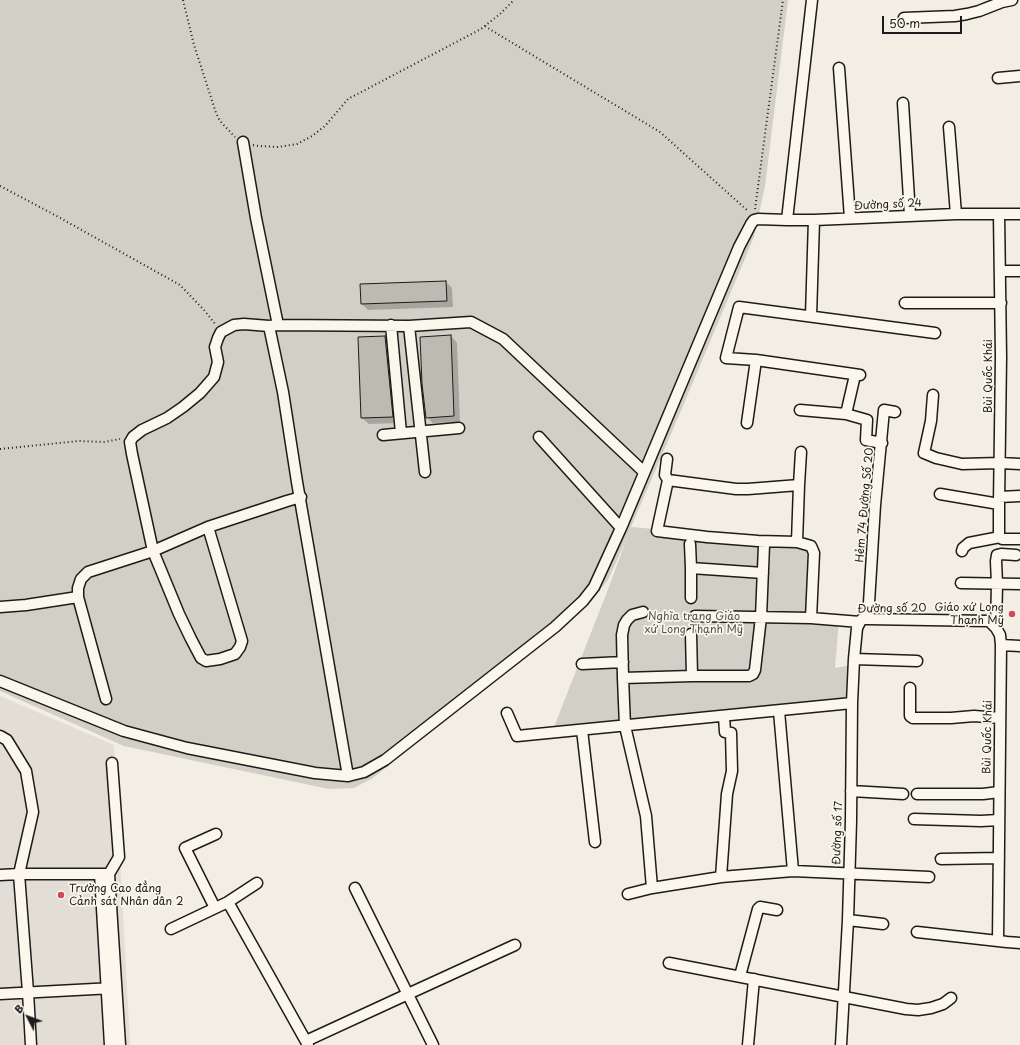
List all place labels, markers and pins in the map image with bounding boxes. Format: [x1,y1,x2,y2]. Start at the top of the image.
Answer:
place label: Giáo xứ Long Thạnh Mỹ [934,601,1004,627]
marker: Giáo xứ Long Thạnh Mỹ [1007,609,1017,619]
place label: Trường Cao đẳng Cảnh sát Nhân dân 2 [69,882,183,908]
marker: Trường Cao đẳng Cảnh sát Nhân dân 2 [56,890,66,900]

